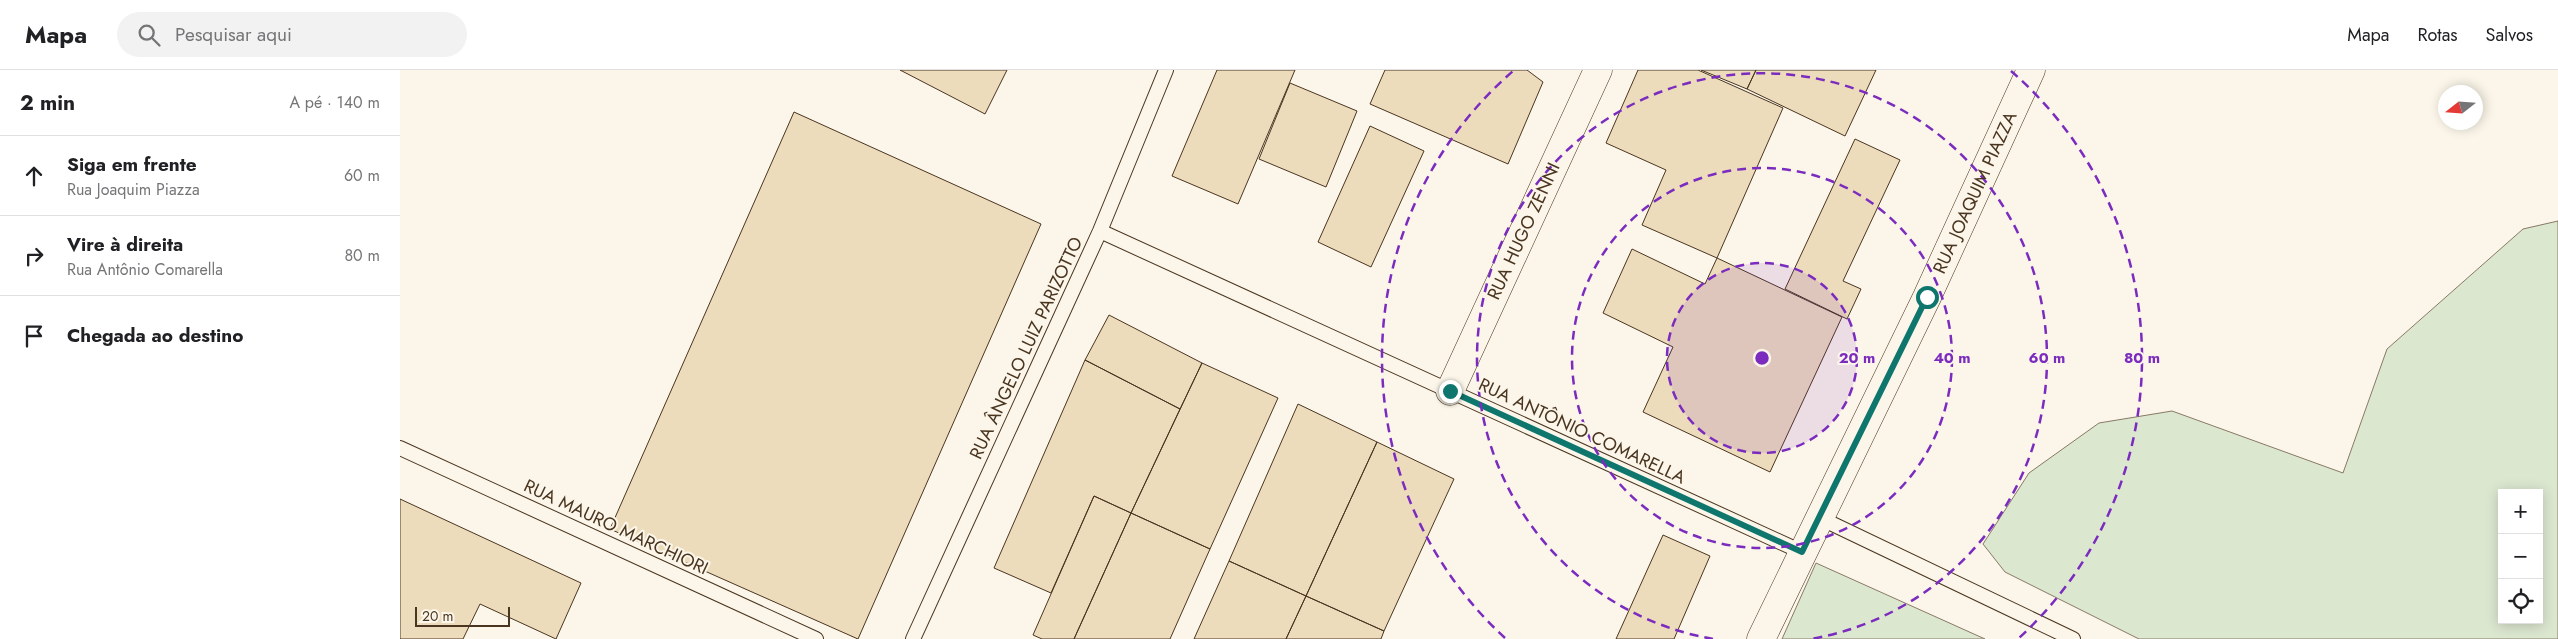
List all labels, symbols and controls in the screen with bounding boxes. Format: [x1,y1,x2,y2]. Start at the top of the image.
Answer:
search box [117,12,467,57]
text: Mapa [25,17,87,52]
icon: search [135,21,163,49]
text: Pesquisar aqui [175,21,292,48]
text: Mapa [2347,22,2389,48]
text: Rotas [2417,22,2458,48]
text: Salvos [2486,22,2533,48]
north arrow [2438,85,2483,130]
text: 2 min [20,88,75,118]
text: A pé · 140 m [289,91,380,114]
street label: RUA JOAQUIM PIAZZA [1926,107,2023,278]
text: Siga em frente [67,151,197,178]
street label: RUA HUGO ZENNI [1481,158,1567,304]
icon: ahead [20,162,48,190]
text: 60 m [344,164,380,187]
text: Rua Joaquim Piazza [67,178,200,201]
text: Vire à direita [67,231,183,258]
street label: RUA ÂNGELO LUIZ PARIZOTTO [963,233,1089,463]
icon: right [20,242,48,270]
text: 80 m [344,244,380,267]
text: Rua Antônio Comarella [67,258,223,281]
route start [1916,286,1939,309]
icon: arrive [20,322,48,350]
text: Chegada ao destino [67,322,243,349]
text: 20 m [1839,347,1875,369]
text: 40 m [1933,347,1971,369]
text: 60 m [2029,347,2065,369]
text: 80 m [2124,347,2160,369]
centre of rings [1753,349,1771,367]
street label: RUA ANTÔNIO COMARELLA [1474,372,1690,491]
route end [1439,380,1462,403]
street label: RUA MAURO MARCHIORI [519,473,713,581]
map controls [2498,489,2543,624]
button: + [2498,489,2543,534]
button: − [2498,534,2543,579]
button: locate [2498,579,2543,624]
scale bar [415,604,510,627]
text: 20 m [422,606,454,626]

